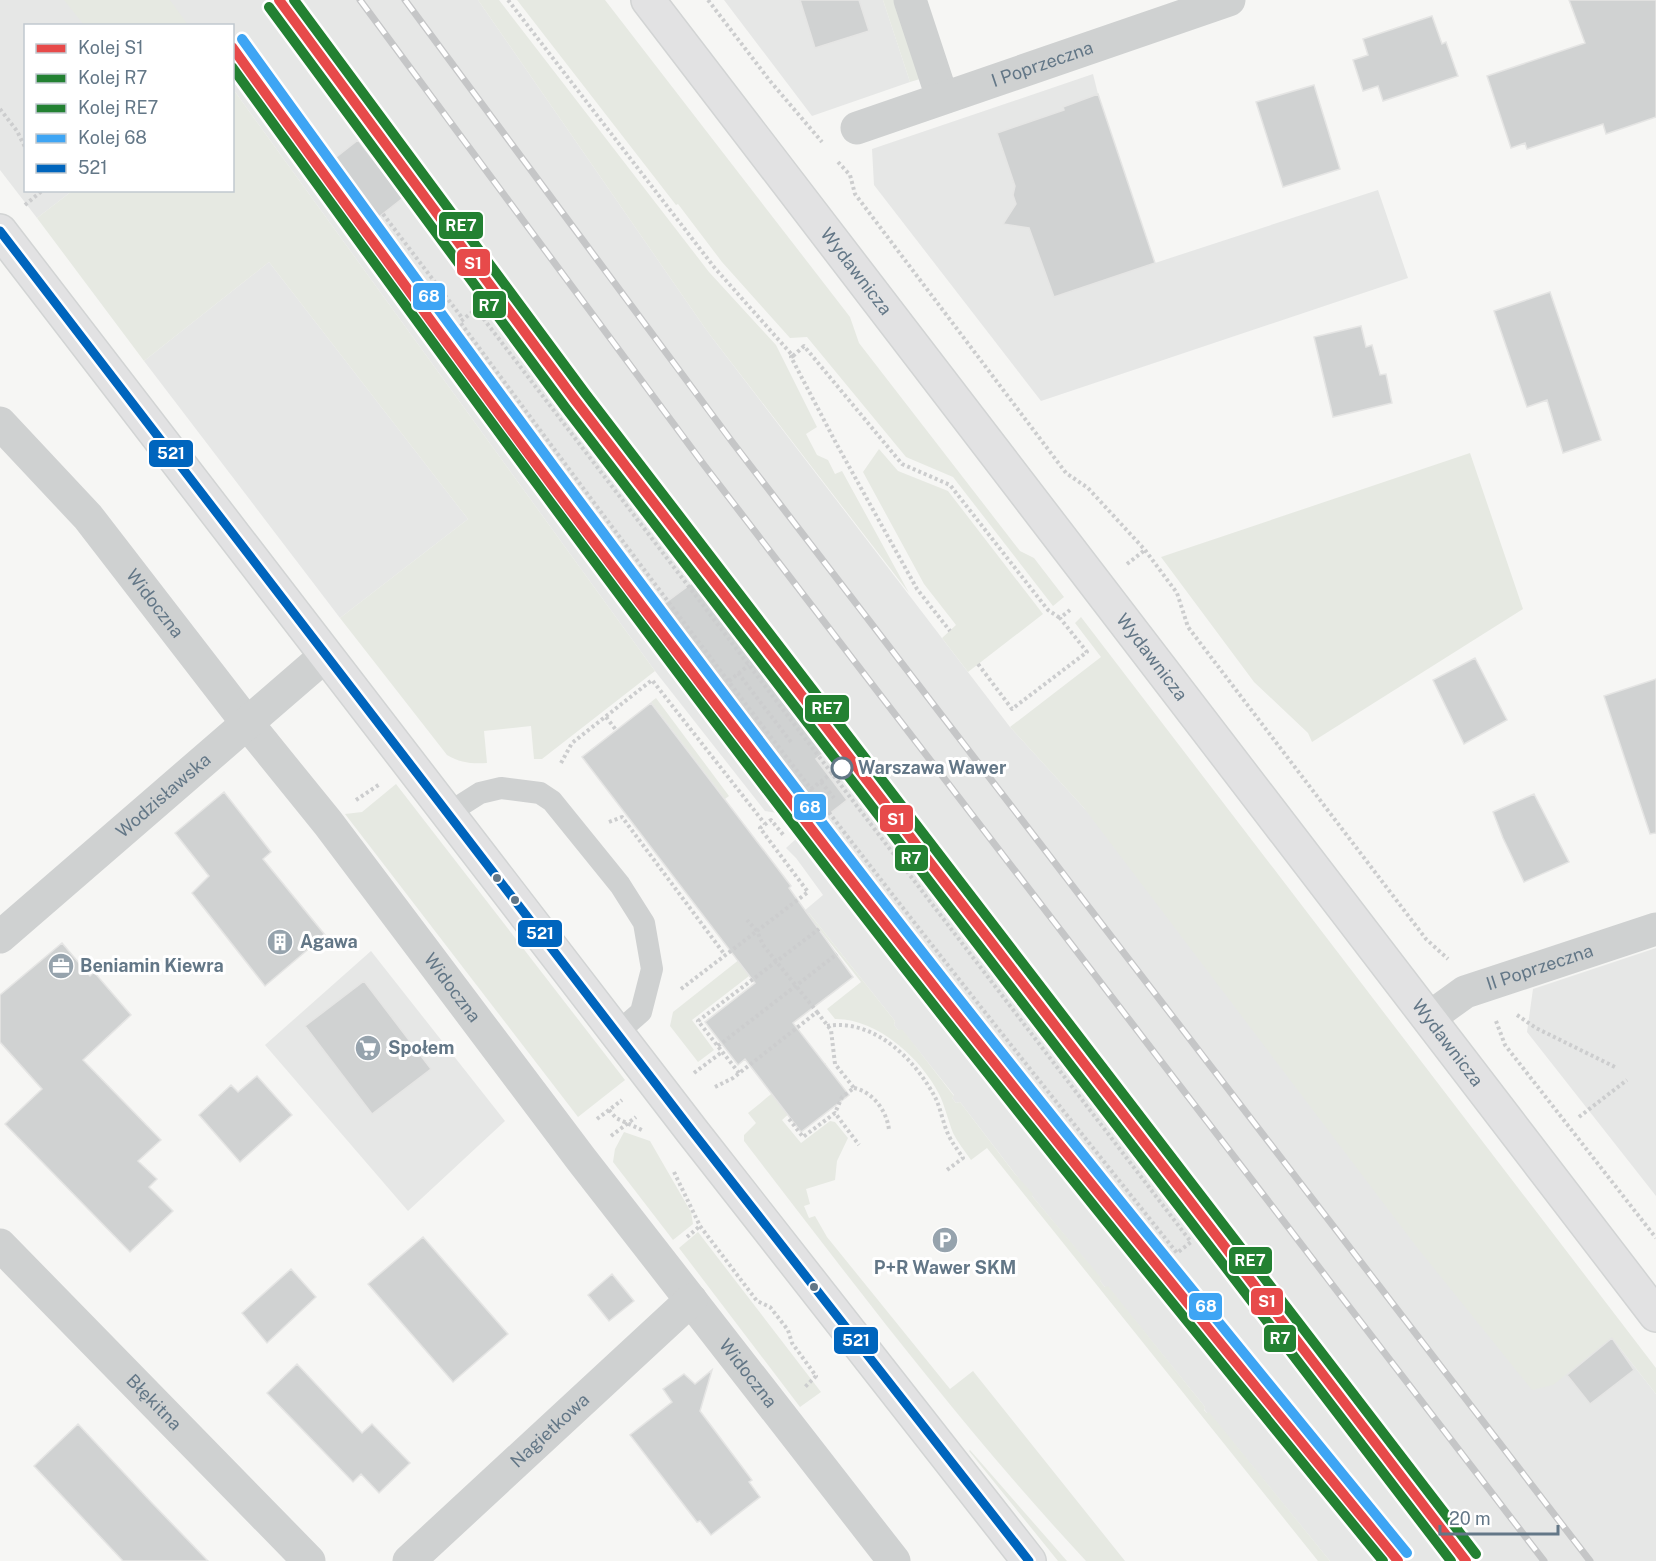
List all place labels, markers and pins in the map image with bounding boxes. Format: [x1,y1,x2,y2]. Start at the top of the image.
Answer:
marker: Warszawa Wawer [831,757,853,779]
place label: Warszawa Wawer [858,757,1007,778]
unlabelled marker [491,872,503,884]
unlabelled marker [509,894,521,906]
building icon: Agawa [265,927,295,957]
place label: Agawa [300,931,358,952]
office icon: Beniamin Kiewra [46,951,76,981]
place label: Beniamin Kiewra [80,955,224,976]
supermarket icon: Społem [353,1033,383,1063]
place label: Społem [388,1037,454,1058]
parking icon: P+R Wawer SKM [930,1225,960,1255]
place label: P+R Wawer SKM [874,1257,1016,1278]
unlabelled marker [808,1281,820,1293]

